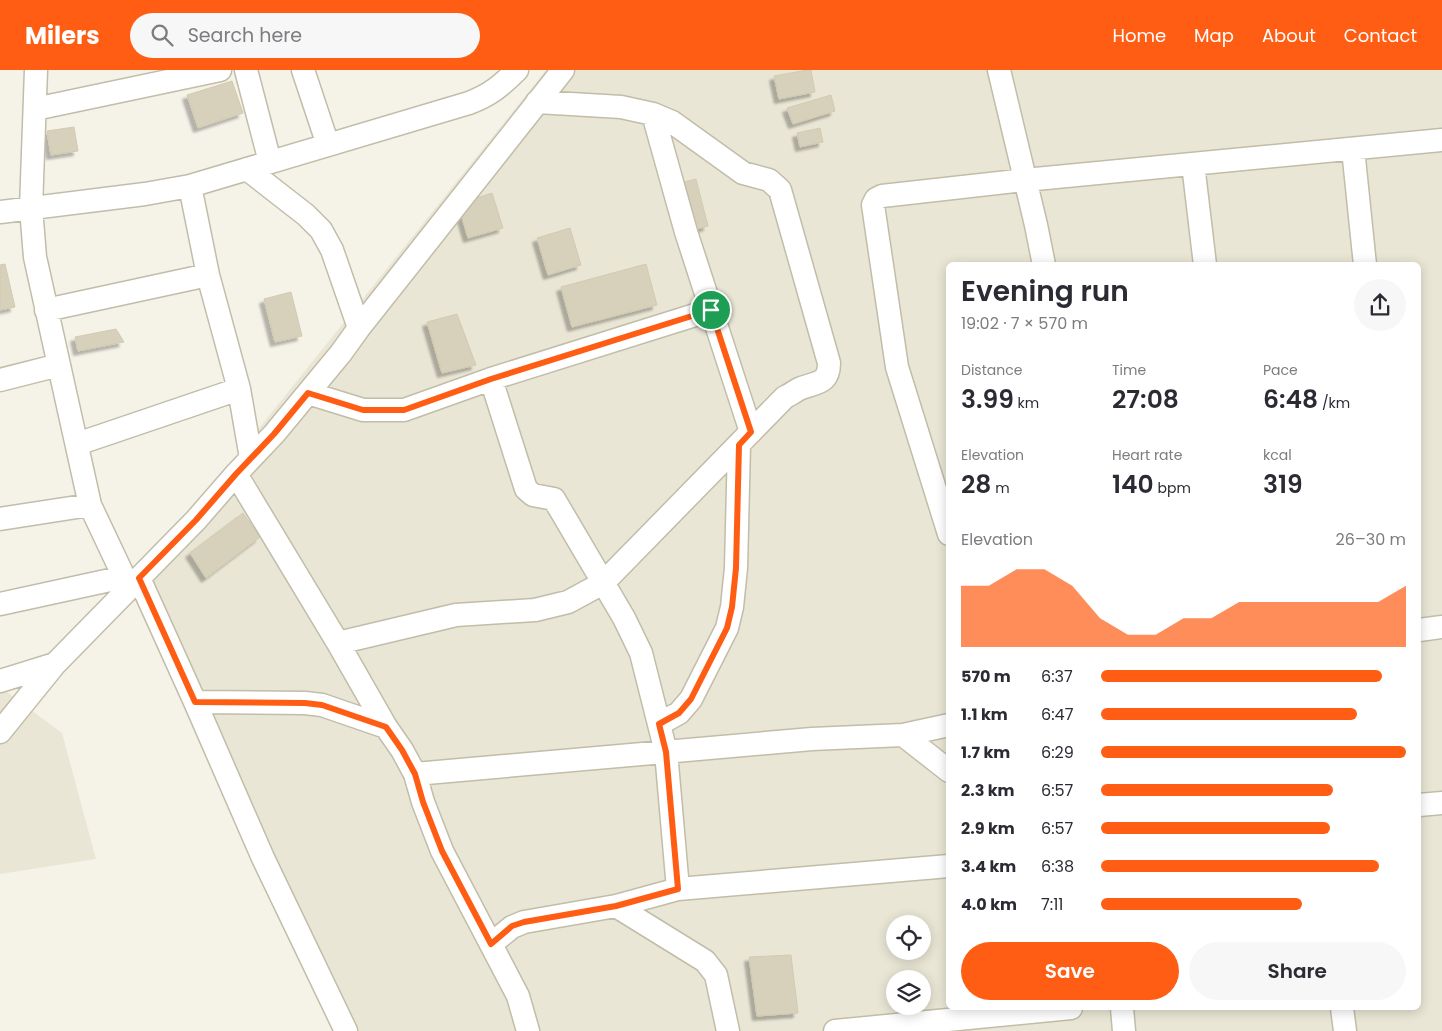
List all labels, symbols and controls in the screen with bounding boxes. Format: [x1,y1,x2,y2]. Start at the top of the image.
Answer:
search box [130,13,480,58]
text: Milers [25,19,100,52]
icon: search [148,21,176,49]
text: Search here [188,22,302,49]
text: Home [1112,23,1166,48]
text: Map [1194,23,1234,48]
text: About [1262,23,1316,48]
text: Contact [1344,23,1417,48]
text: Evening run [961,272,1129,311]
button: share [1354,279,1406,331]
pin [690,289,732,331]
icon: arrive [697,296,725,324]
text: 19:02 · 7 × 570 m [961,312,1088,335]
text: Distance [961,360,1022,380]
text: Time [1112,360,1146,380]
text: Pace [1263,360,1298,380]
text: 3.99 [961,382,1014,417]
text: 27:08 [1112,382,1179,417]
text: 6:48 [1263,382,1318,417]
text: km [1014,393,1039,413]
text: /km [1318,393,1350,413]
text: Elevation [961,445,1024,465]
text: Heart rate [1112,445,1182,465]
text: kcal [1263,445,1292,465]
text: 28 [961,467,991,502]
text: 140 [1112,467,1154,502]
text: 319 [1263,467,1303,502]
text: m [991,478,1010,498]
text: bpm [1154,478,1191,498]
text: Elevation [961,528,1033,551]
text: 26–30 m [1336,528,1406,551]
text: 570 m [961,665,1011,688]
text: 6:37 [1041,665,1073,688]
text: 1.1 km [961,703,1008,726]
text: 6:47 [1041,703,1073,726]
text: 1.7 km [961,741,1010,764]
text: 6:29 [1041,741,1074,764]
text: 2.3 km [961,779,1015,802]
text: 6:57 [1041,779,1073,802]
text: 2.9 km [961,817,1015,840]
text: 6:57 [1041,817,1073,840]
text: 3.4 km [961,855,1016,878]
text: 6:38 [1041,855,1074,878]
text: 4.0 km [961,893,1017,916]
text: 7:11 [1041,893,1063,916]
map controls [886,915,931,1015]
button: locate [886,915,931,960]
button: Save [961,942,1179,1000]
button: Share [1189,942,1406,1000]
button: layers [886,970,931,1015]

